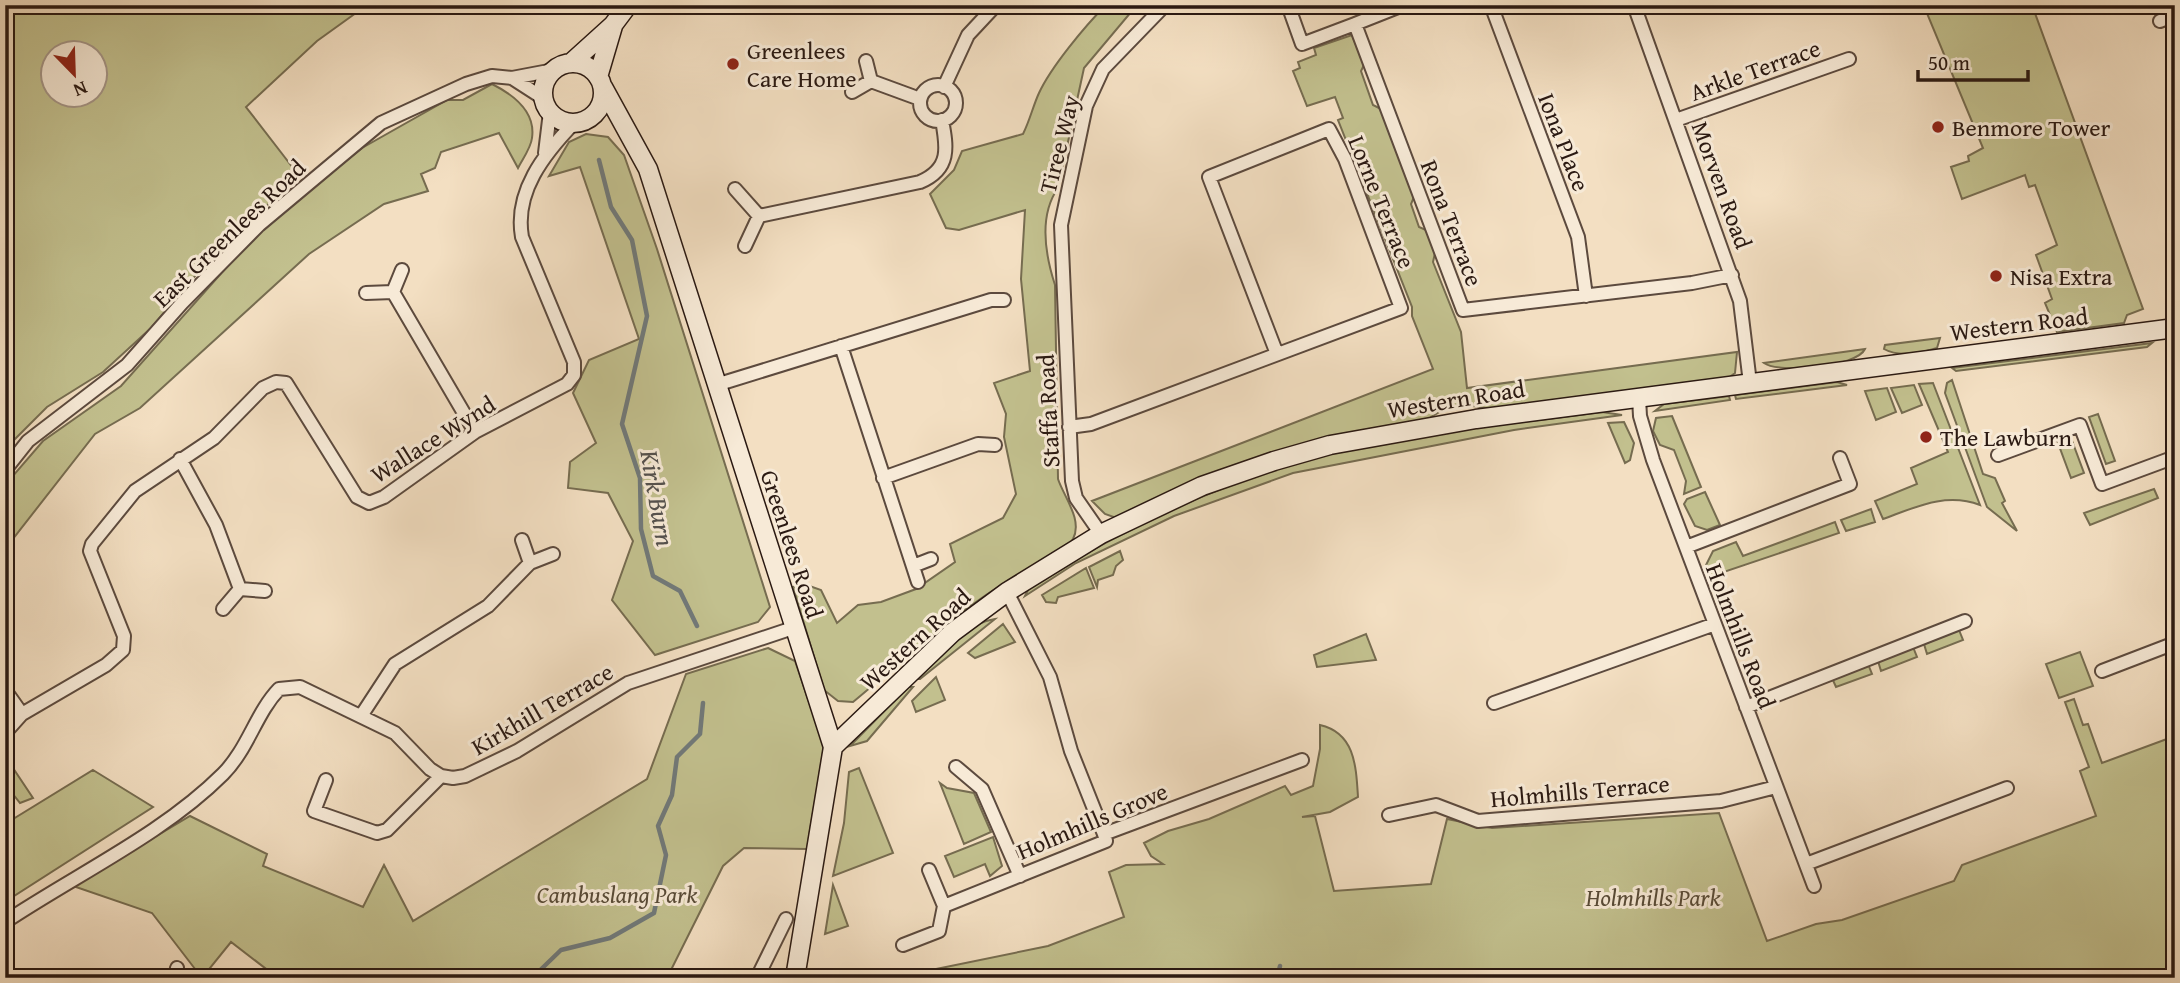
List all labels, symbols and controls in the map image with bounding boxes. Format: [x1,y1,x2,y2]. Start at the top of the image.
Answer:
street label: Arkle Terrace [1685,30,1825,110]
place label: Greenlees Care Home [747,33,857,96]
north arrow [38,38,108,108]
scale bar [1918,38,2028,82]
text: 50 m [1928,47,1970,78]
marker: Greenlees Care Home [725,56,741,72]
text: N [69,74,92,105]
street label: Iona Place [1529,88,1599,196]
street label: Tiree Way [1030,91,1088,197]
place label: Benmore Tower [1952,110,2110,145]
street label: Morven Road [1683,116,1761,254]
marker: Benmore Tower [1930,119,1946,135]
street label: Lorne Terrace [1339,130,1425,274]
street label: East Greenlees Road [145,151,313,315]
street label: Rona Terrace [1412,155,1492,291]
place label: Nisa Extra [2010,259,2113,294]
marker: Nisa Extra [1988,268,2004,284]
street label: Western Road [1948,298,2090,350]
street label: Staffa Road [1028,353,1068,469]
street label: Western Road [1385,371,1527,427]
street label: Wallace Wynd [364,387,502,491]
place label: The Lawburn [1940,420,2072,455]
marker: The Lawburn [1918,429,1934,445]
water label: Kirk Burn [630,446,686,549]
street label: Greenlees Road [752,465,832,623]
street label: Holmhills Road [1697,558,1785,714]
street label: Western Road [852,579,978,698]
street label: Kirkhill Terrace [465,654,619,764]
street label: Holmhills Terrace [1489,766,1671,816]
street label: Holmhills Grove [1011,773,1173,869]
park label: Cambuslang Park [537,877,697,912]
park label: Holmhills Park [1585,880,1720,915]

